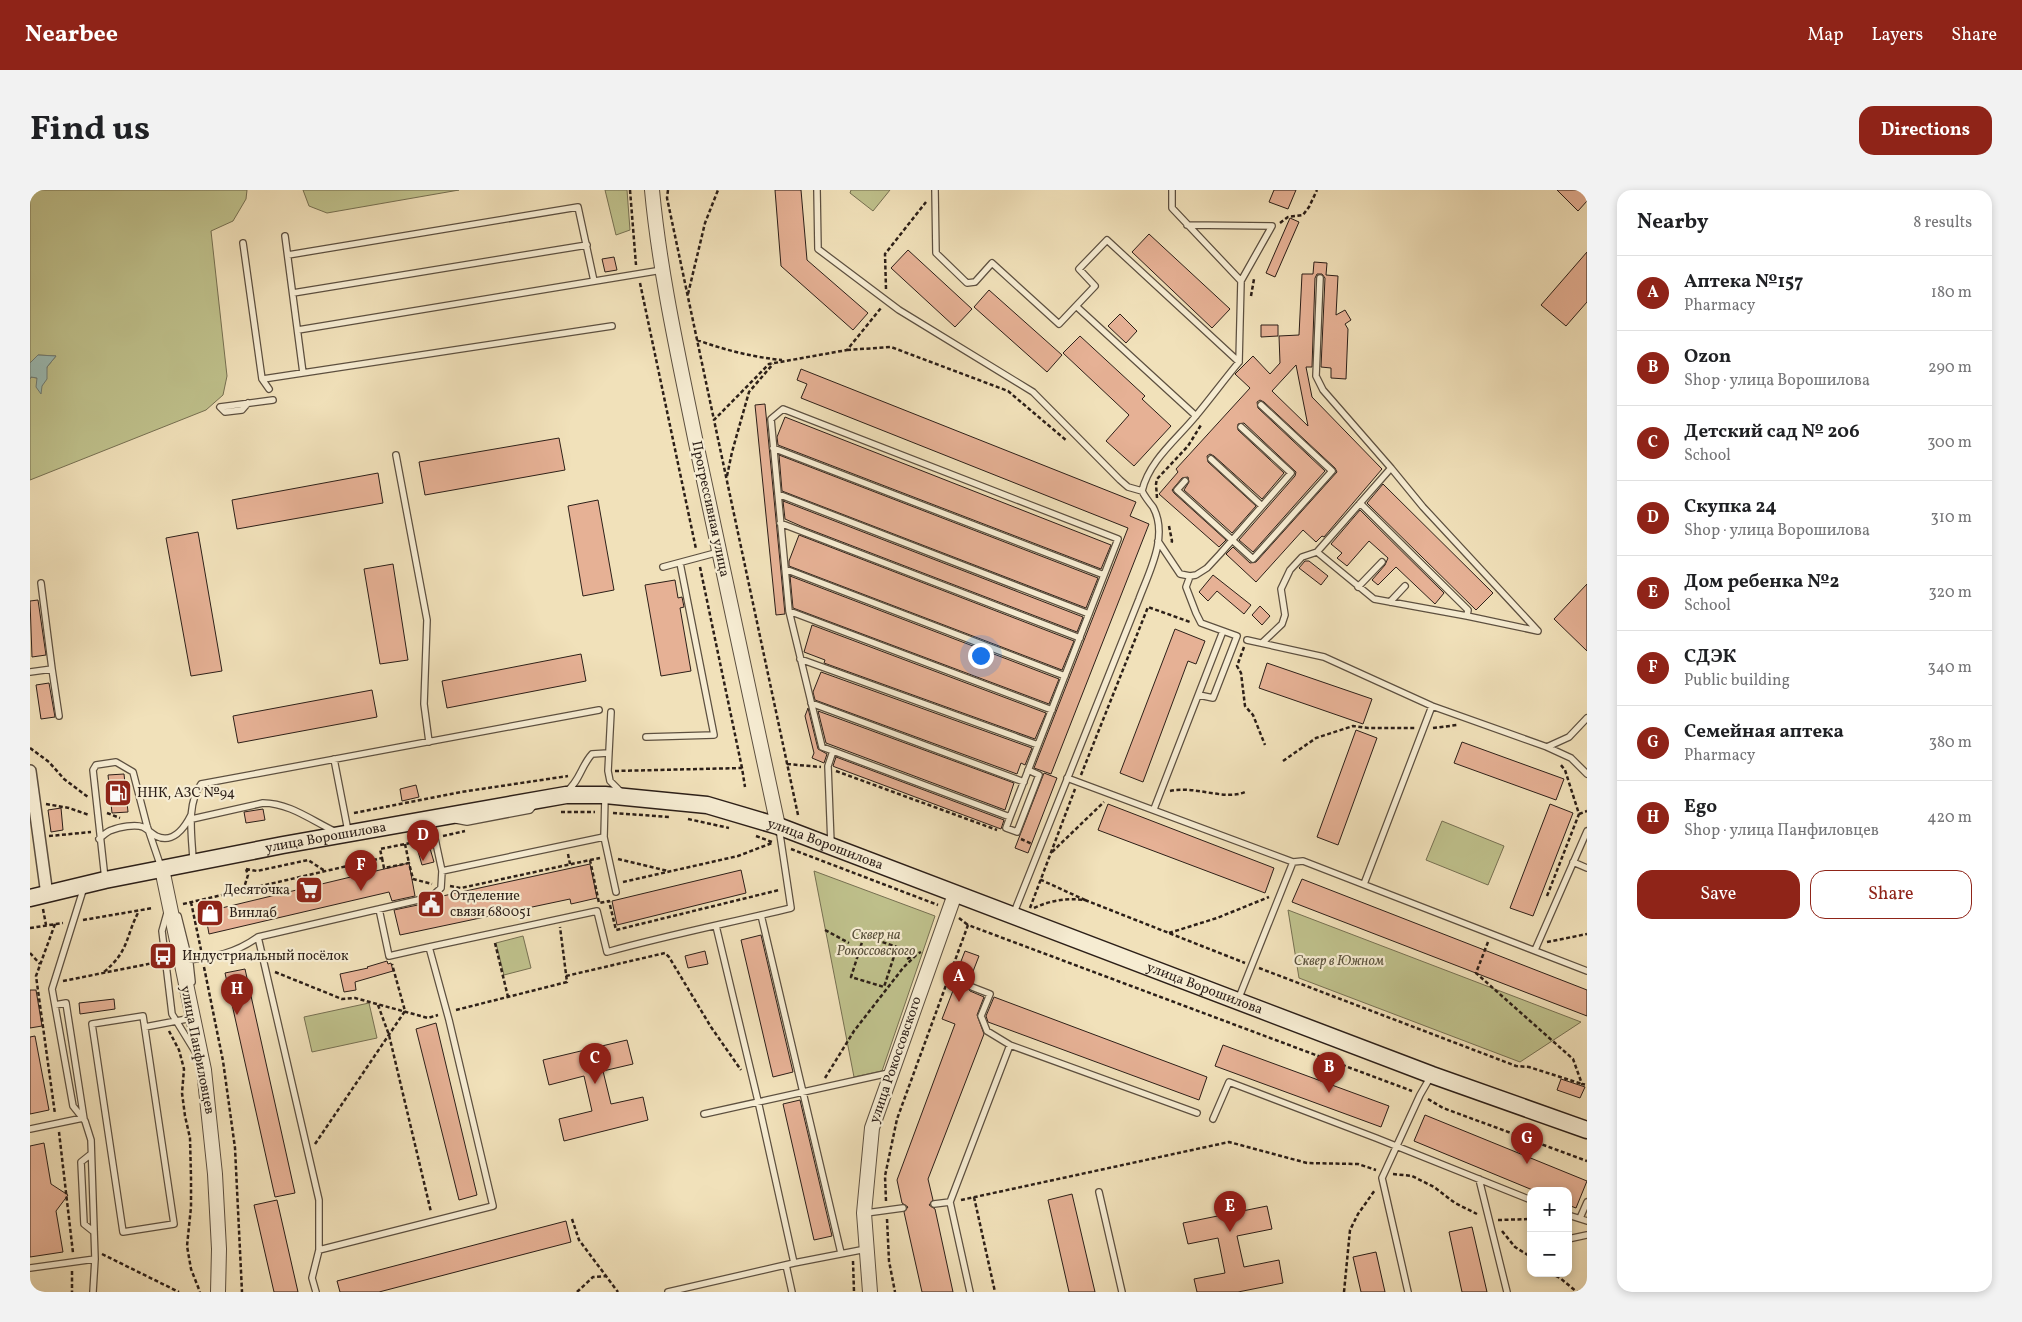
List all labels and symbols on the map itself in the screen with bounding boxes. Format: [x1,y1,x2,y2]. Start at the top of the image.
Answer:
street label: Прогрессивная улица [686,439,734,579]
your location [968,643,994,669]
fuel station icon: ННК, АЗС №94 [103,778,133,808]
place label: ННК, АЗС №94 [137,784,235,803]
street label: улица Ворошилова [765,814,886,875]
street label: улица Ворошилова [264,817,388,858]
pin: D [407,820,439,861]
pin: F [345,850,377,891]
supermarket icon: Десяточка [294,875,324,905]
place label: Десяточка [223,881,290,900]
place label: Отделение связи 680051 [450,887,531,922]
public building icon: Отделение связи 680051 [416,889,446,919]
shop icon: Винлаб [195,898,225,928]
place label: Винлаб [229,904,277,923]
park label: Сквер на Рокоссовского [837,926,916,961]
bus stop icon: Индустриальный посёлок [148,941,178,971]
place label: Индустриальный посёлок [182,947,349,966]
park label: Сквер в Южном [1294,952,1385,971]
street label: улица Ворошилова [1144,958,1265,1019]
pin: A [943,961,975,1002]
pin: H [221,974,253,1015]
street label: улица Панфиловцев [175,984,219,1116]
street label: улица Рокоссовского [865,994,927,1126]
pin: C [579,1043,611,1084]
pin: B [1313,1052,1345,1093]
pin: G [1511,1123,1543,1164]
pin: E [1214,1191,1246,1232]

